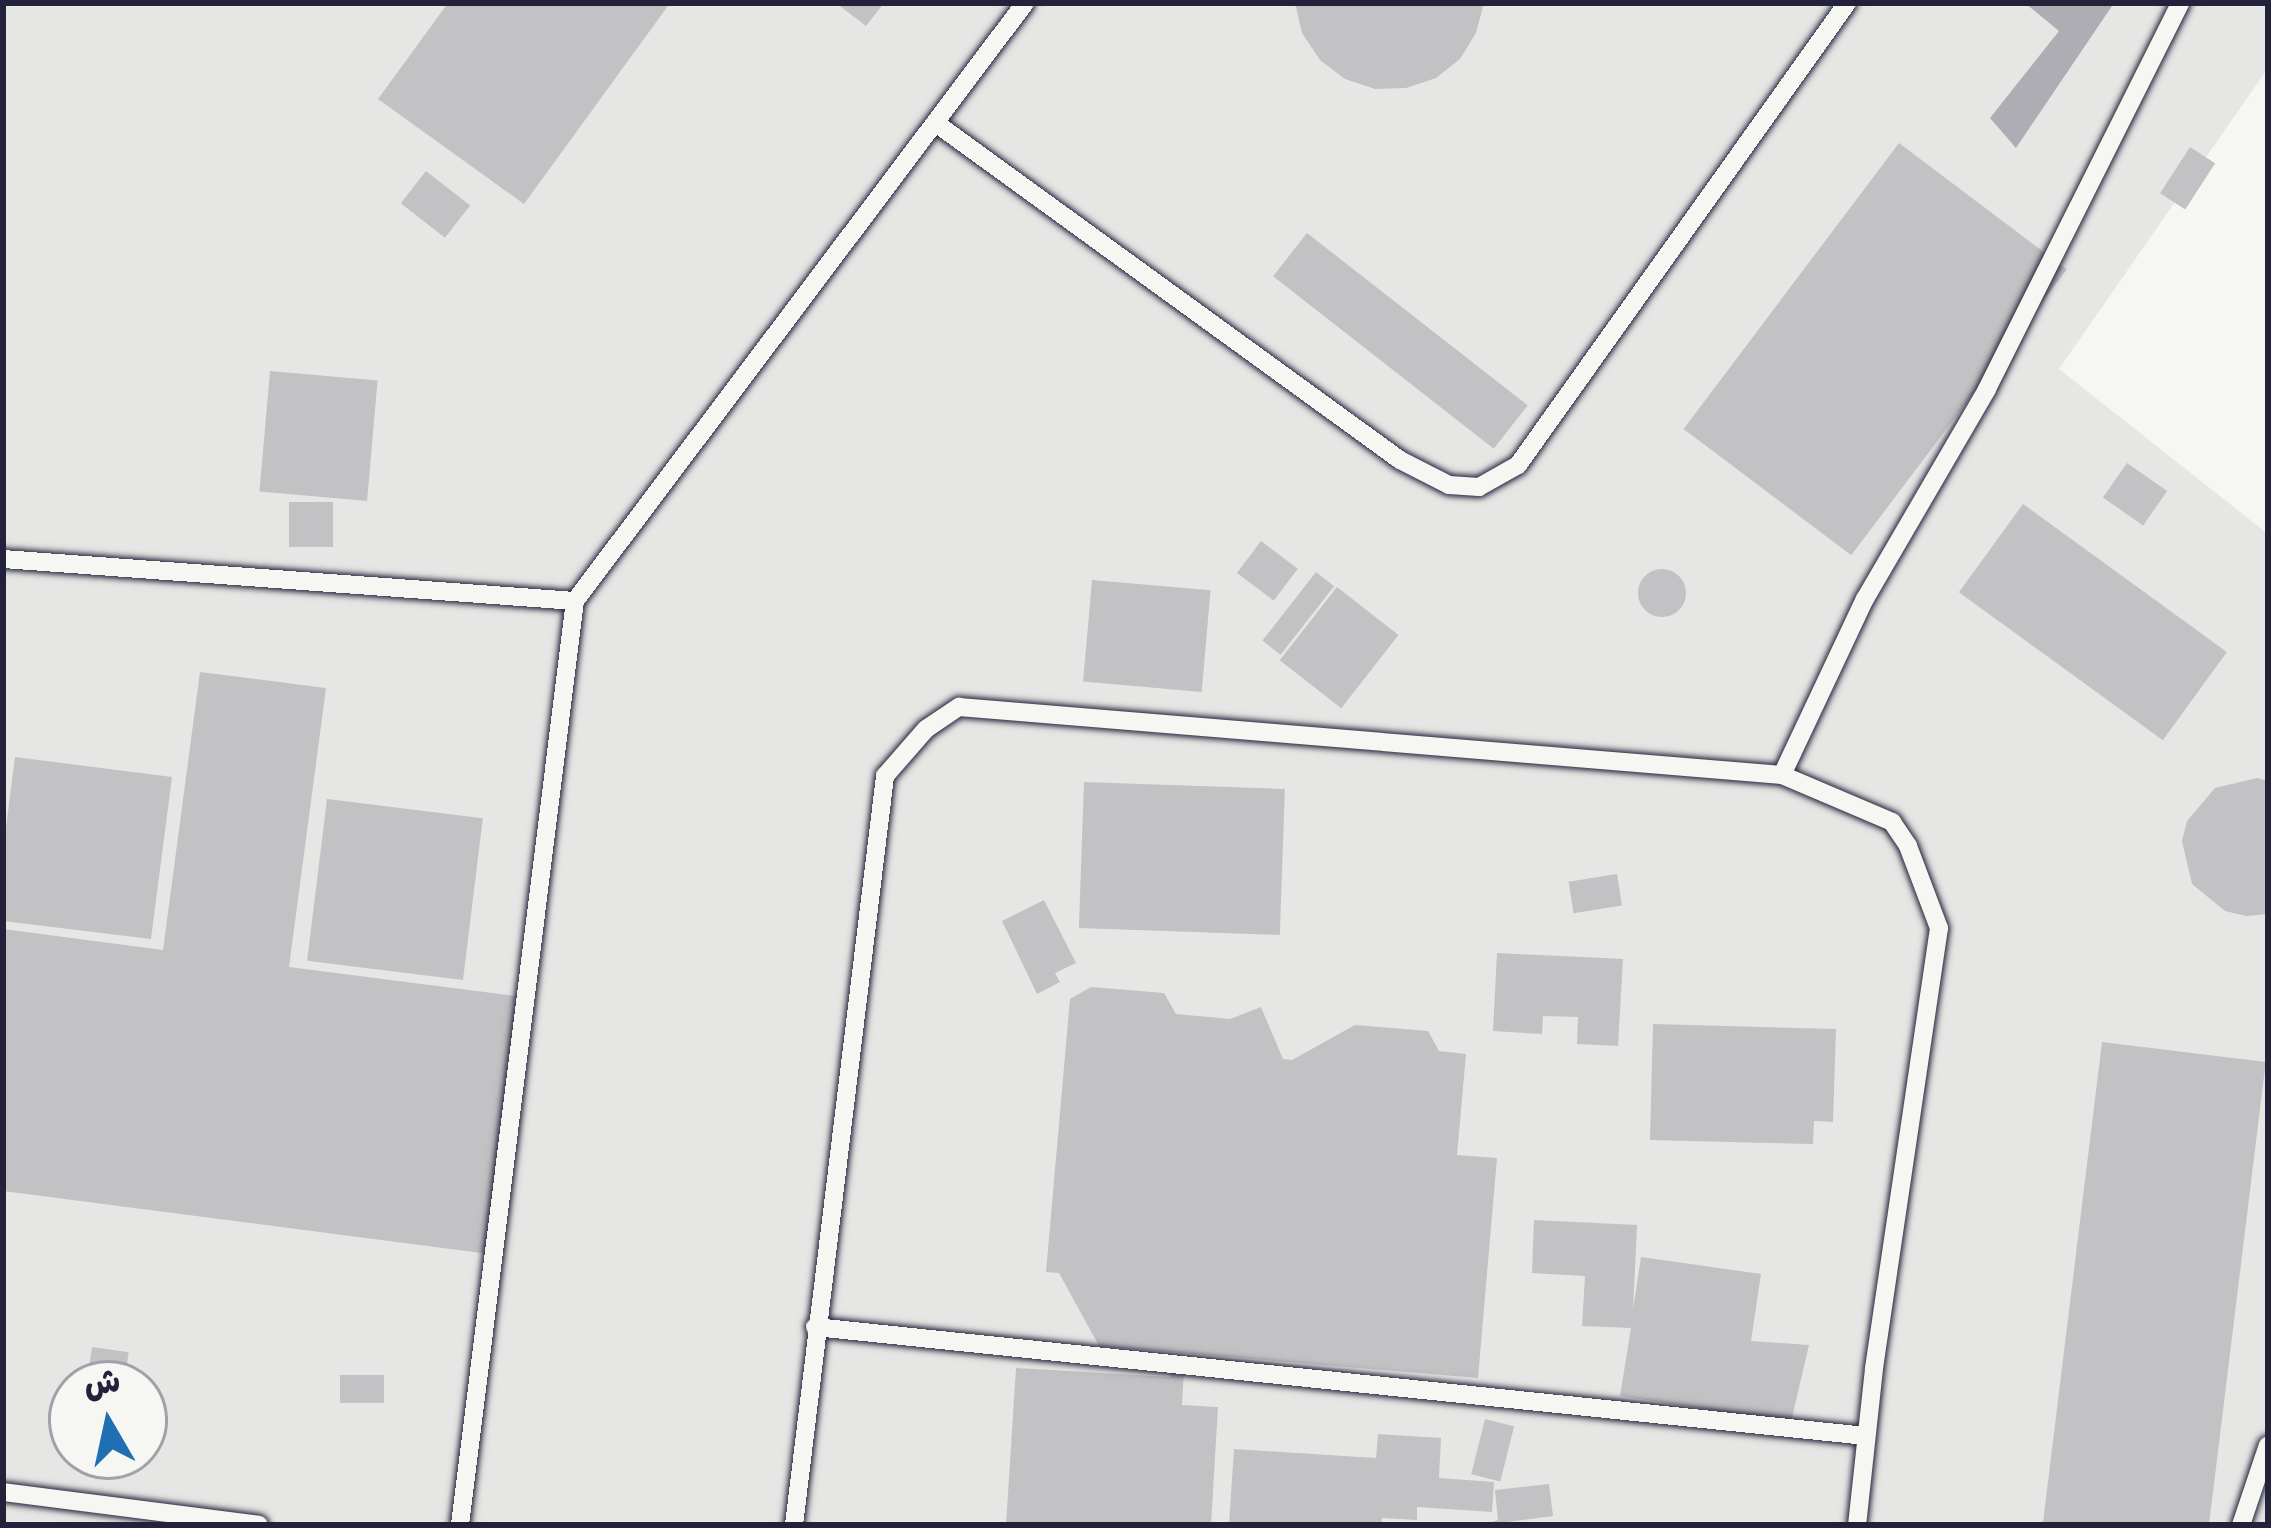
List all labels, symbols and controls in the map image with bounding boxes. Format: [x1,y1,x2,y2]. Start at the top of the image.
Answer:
north arrow [48,1360,168,1480]
text: ش [81,1361,124,1413]

